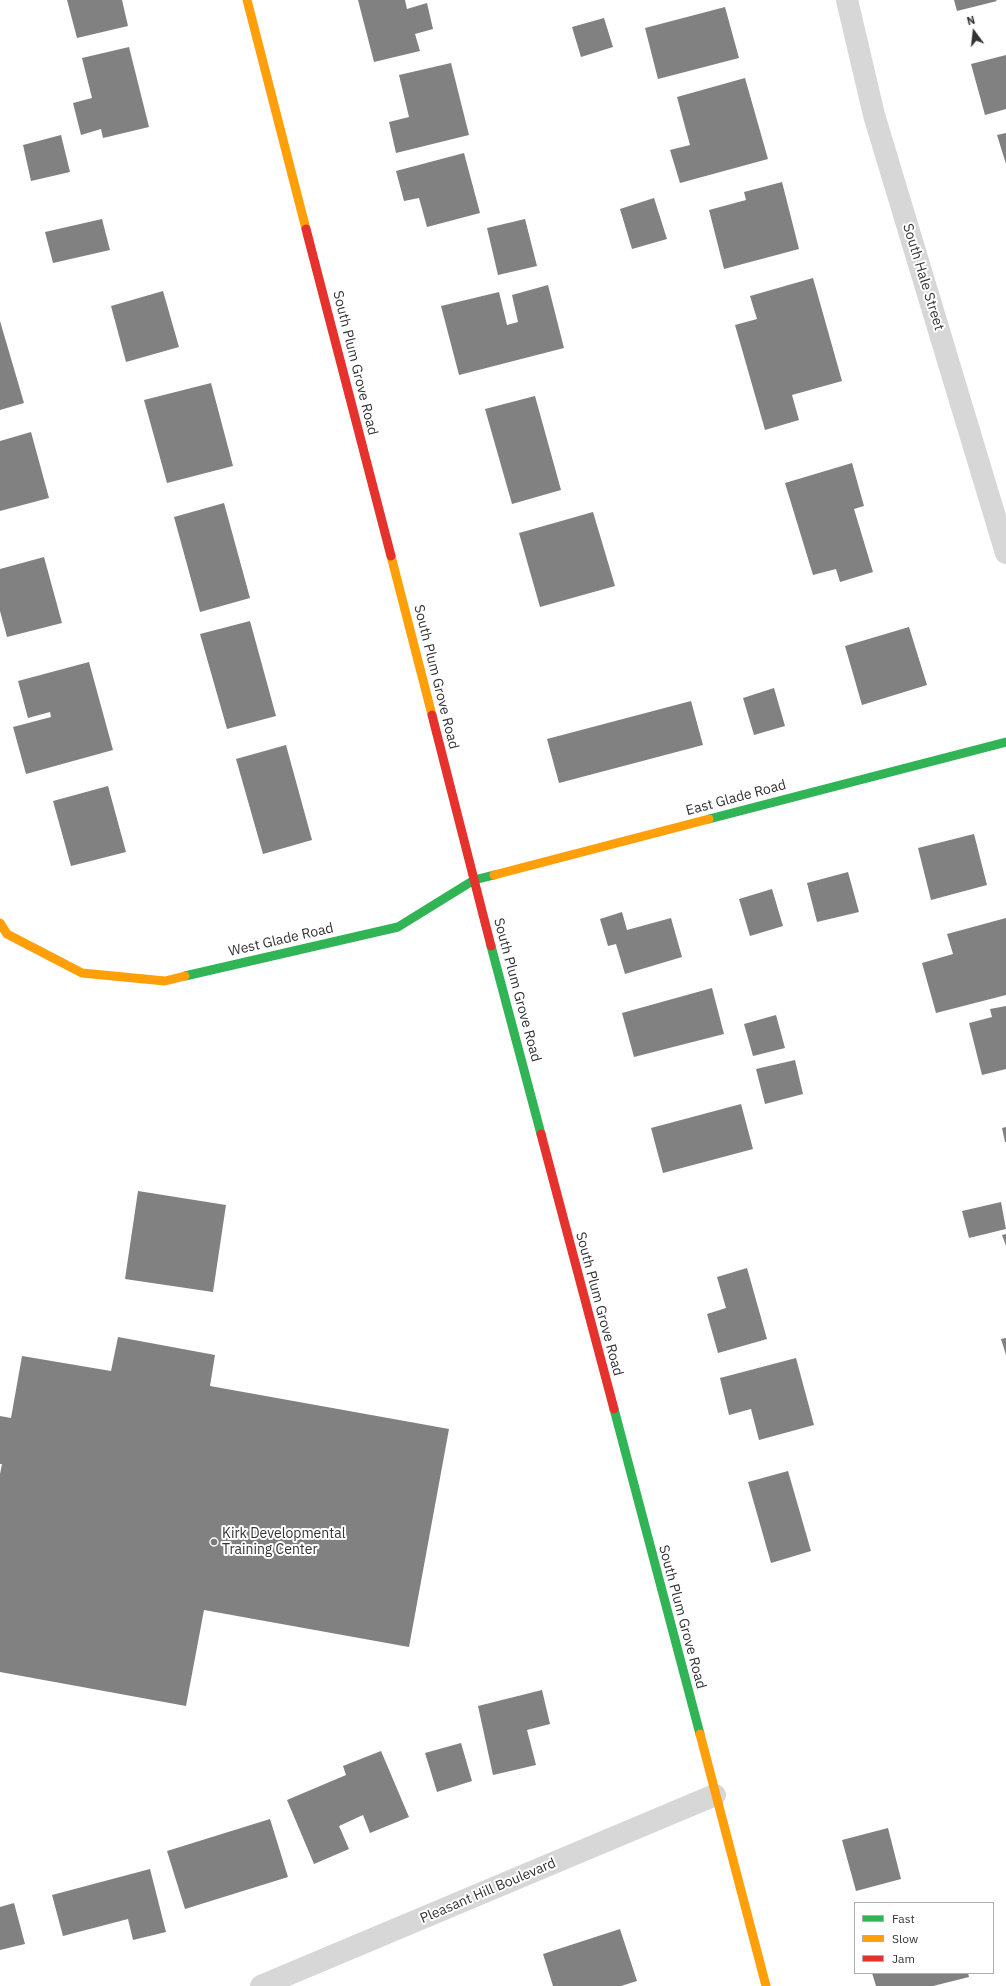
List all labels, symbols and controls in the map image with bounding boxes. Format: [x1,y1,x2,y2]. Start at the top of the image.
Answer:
north arrow [954,12,994,52]
text: N [965,13,977,28]
street label: South Hale Street [899,222,947,332]
street label: South Plum Grove Road [329,289,381,437]
street label: South Plum Grove Road [410,603,462,751]
street label: East Glade Road [684,777,788,819]
street label: South Plum Grove Road [490,916,544,1064]
street label: West Glade Road [227,920,335,960]
street label: South Plum Grove Road [572,1230,626,1378]
place label: Kirk Developmental Training Center [222,1526,345,1558]
marker: Kirk Developmental Training Center [209,1537,219,1547]
street label: South Plum Grove Road [655,1543,709,1691]
street label: Pleasant Hill Boulevard [418,1855,558,1927]
legend [854,1902,994,1974]
text: Fast [892,1911,915,1926]
text: Slow [892,1931,918,1946]
text: Jam [892,1951,915,1966]

